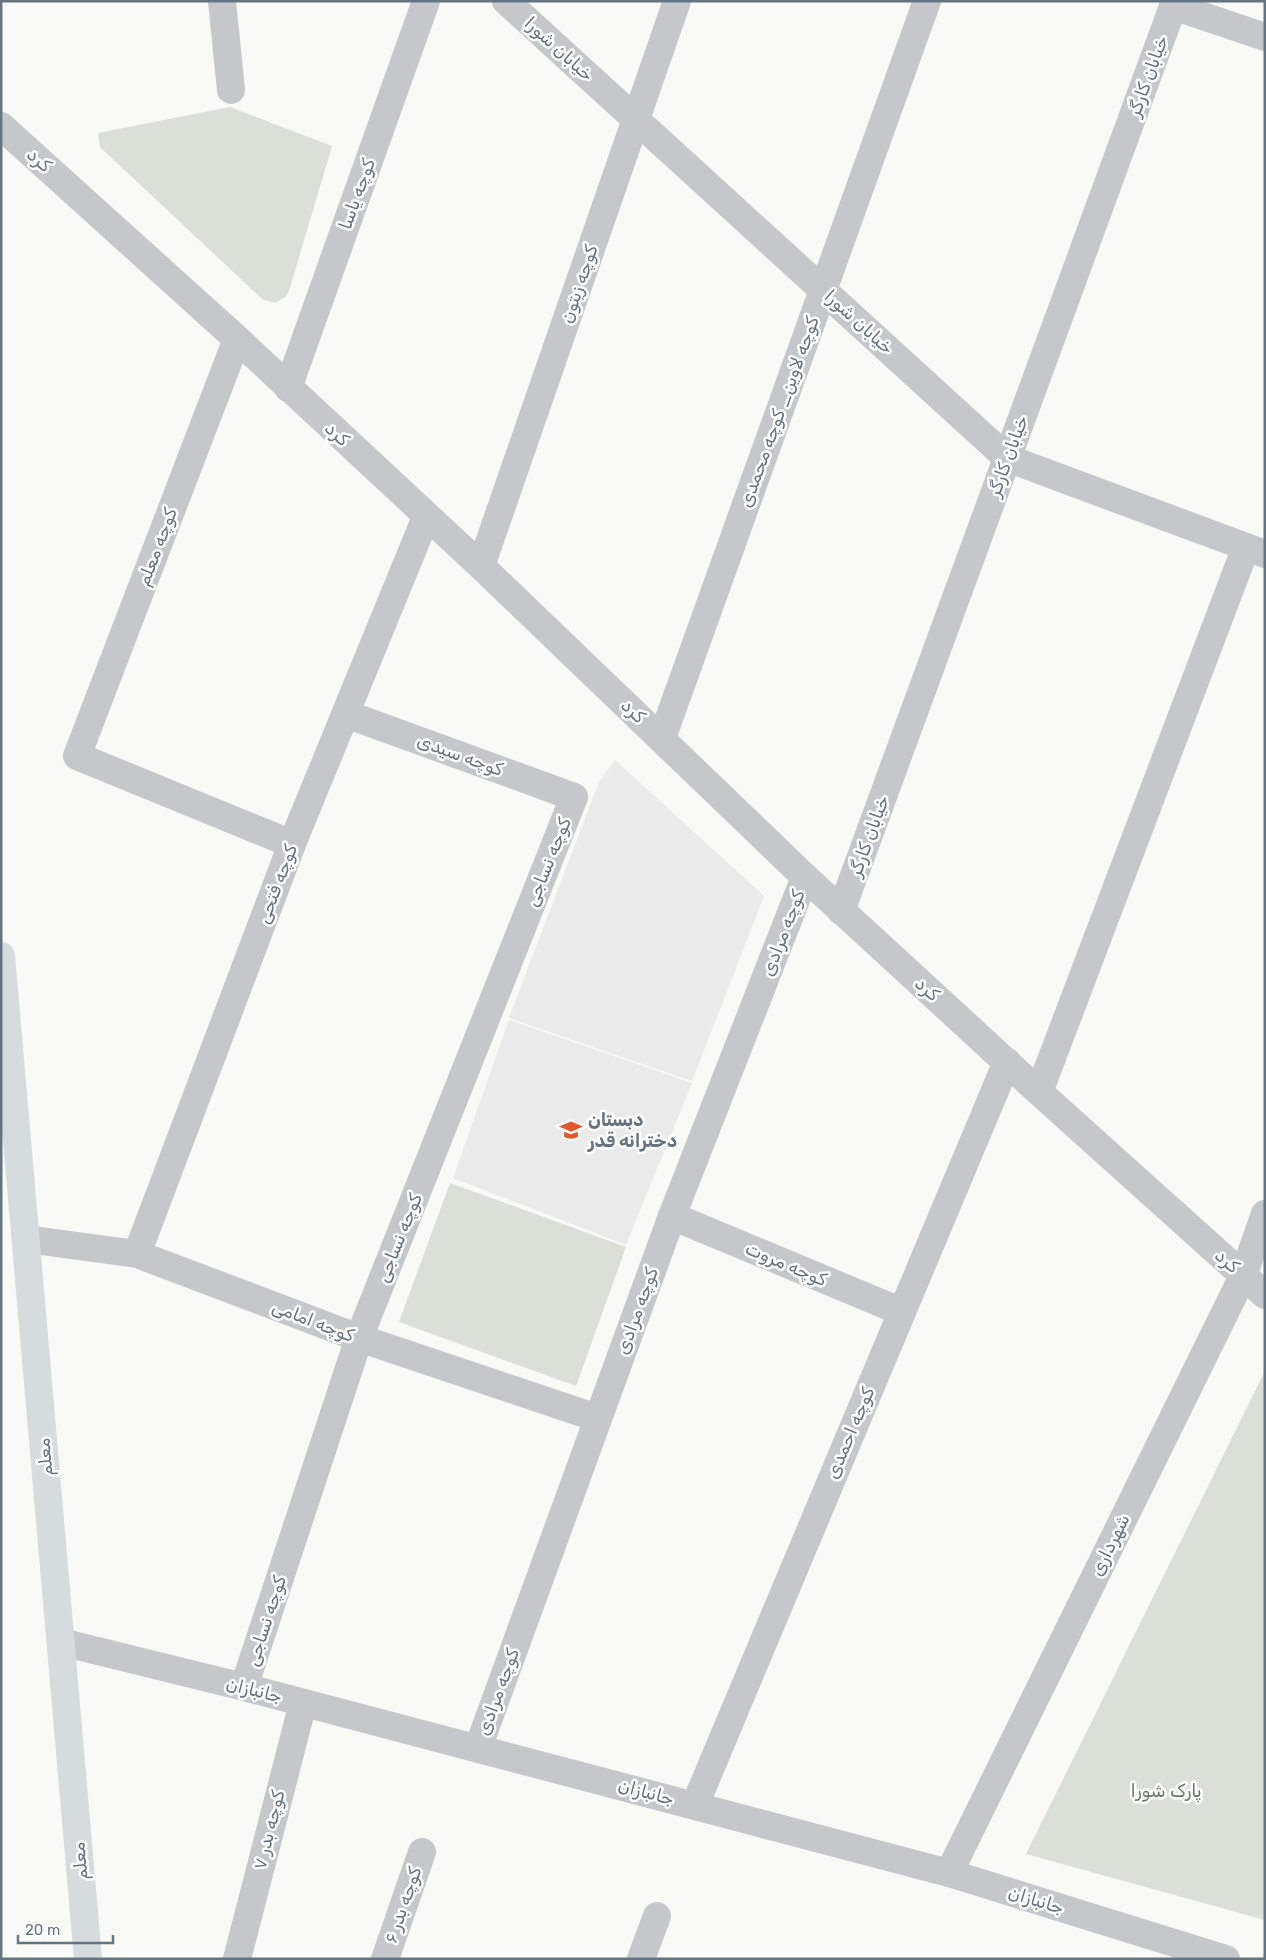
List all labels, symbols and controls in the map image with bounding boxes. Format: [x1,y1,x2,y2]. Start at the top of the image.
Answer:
street label: خیابان شورا [520,12,598,86]
street label: خیابان کارگر [1123,32,1173,121]
street label: کرد [22,143,56,177]
street label: کوچه یاسا [334,156,380,232]
street label: کوچه زیتون [555,242,603,326]
street label: خیابان شورا [820,285,898,359]
street label: کوچه لاوین_ کوچه محمدی [734,314,824,510]
street label: خیابان کارگر [983,412,1033,501]
street label: کرد [320,417,354,451]
street label: کوچه معلم [132,505,183,589]
street label: کرد [616,694,650,728]
street label: کوچه سیدی [414,729,506,781]
street label: خیابان کارگر [844,792,894,881]
street label: کوچه نساجی [520,814,576,910]
street label: کوچه فتحی [252,841,302,927]
street label: کوچه مرادی [756,887,810,979]
street label: کرد [910,972,944,1006]
place label: دبستان دخترانه قدر [587,1109,677,1152]
school or university icon: دبستان دخترانه قدر [558,1117,584,1143]
street label: کوچه نساجی [371,1190,427,1286]
street label: کوچه مروت [742,1237,830,1291]
street label: کرد [1210,1244,1244,1278]
street label: کوچه مرادی [611,1265,663,1357]
street label: کوچه امامی [269,1295,357,1347]
street label: کوچه احمدی [821,1384,879,1482]
street label: معلم [32,1437,59,1477]
street label: شهرداری [1086,1510,1134,1580]
street label: کوچه نساجی [241,1573,291,1669]
street label: کوچه مرادی [472,1646,524,1738]
street label: جانبازان [224,1672,284,1708]
street label: جانبازان [616,1774,676,1810]
park label: پارک شورا [1131,1780,1201,1803]
street label: کوچه بدر ۷ [249,1788,289,1872]
street label: معلم [67,1841,94,1881]
street label: کوچه بدر ۶ [380,1864,426,1946]
street label: جانبازان [1006,1881,1066,1919]
scale bar [18,1912,112,1944]
text: 20 m [25,1921,60,1939]

